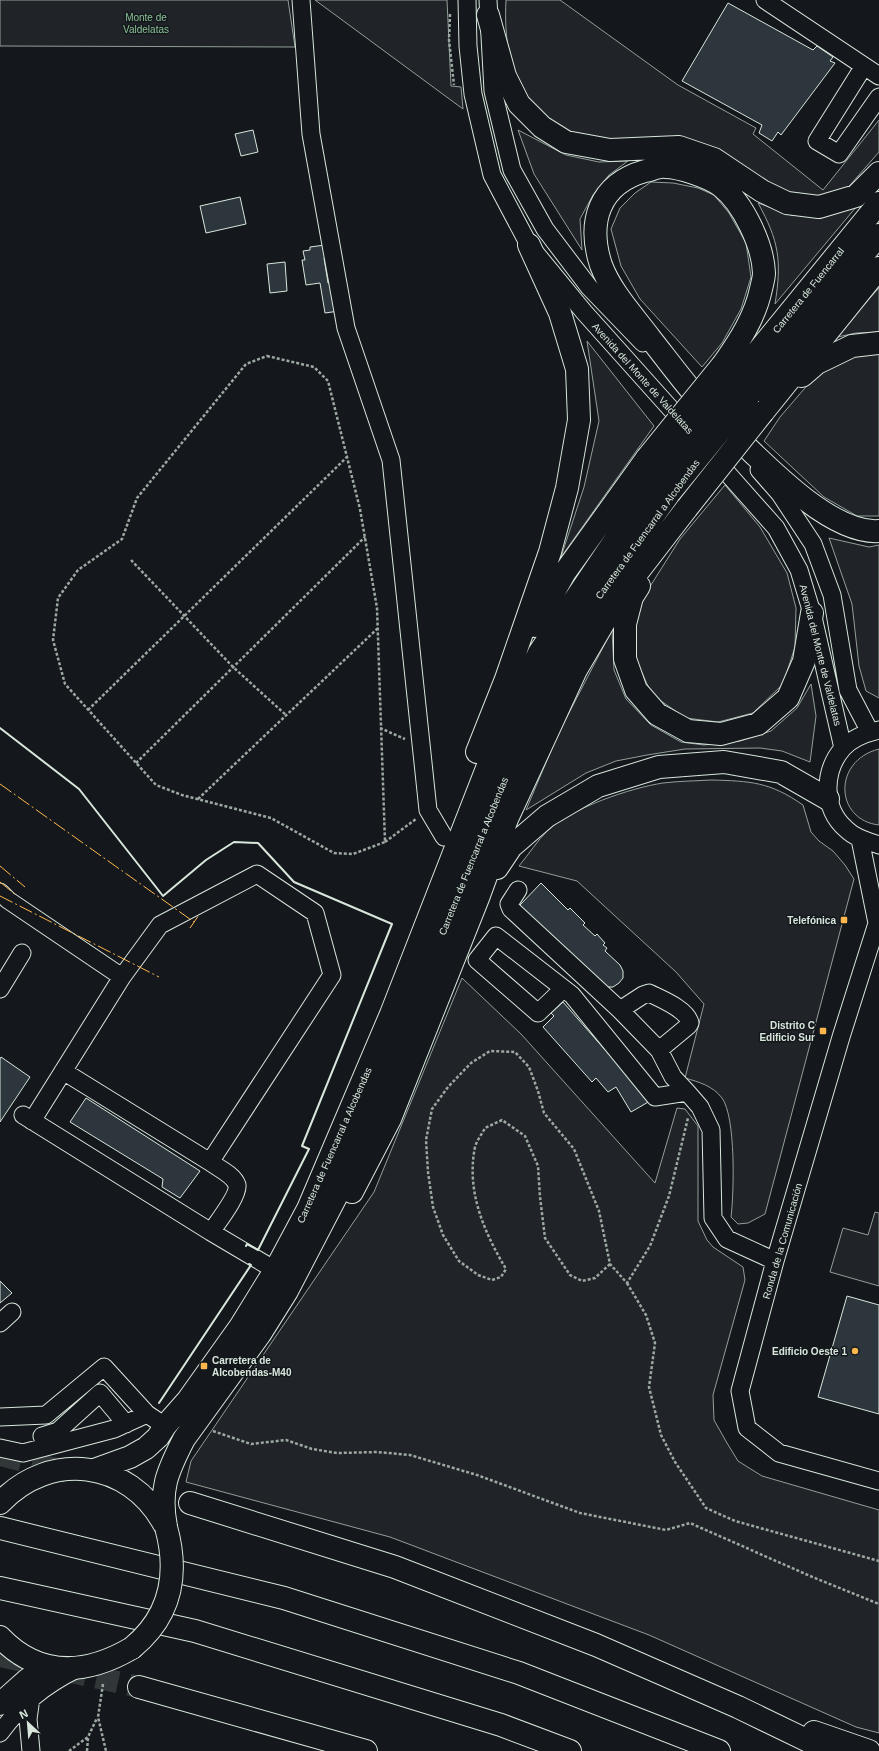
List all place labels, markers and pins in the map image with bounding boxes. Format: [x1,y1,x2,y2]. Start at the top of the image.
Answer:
place label: Telefónica [787,915,836,926]
marker: Telefónica [839,915,849,925]
place label: Distrito C Edificio Sur [759,1020,815,1043]
marker: Distrito C Edificio Sur [818,1026,828,1036]
place label: Edificio Oeste 1 [772,1346,847,1357]
marker: Edificio Oeste 1 [850,1346,860,1356]
place label: Carretera de Alcobendas-M40 [212,1355,292,1378]
marker: Carretera de Alcobendas-M40 [199,1361,209,1371]

